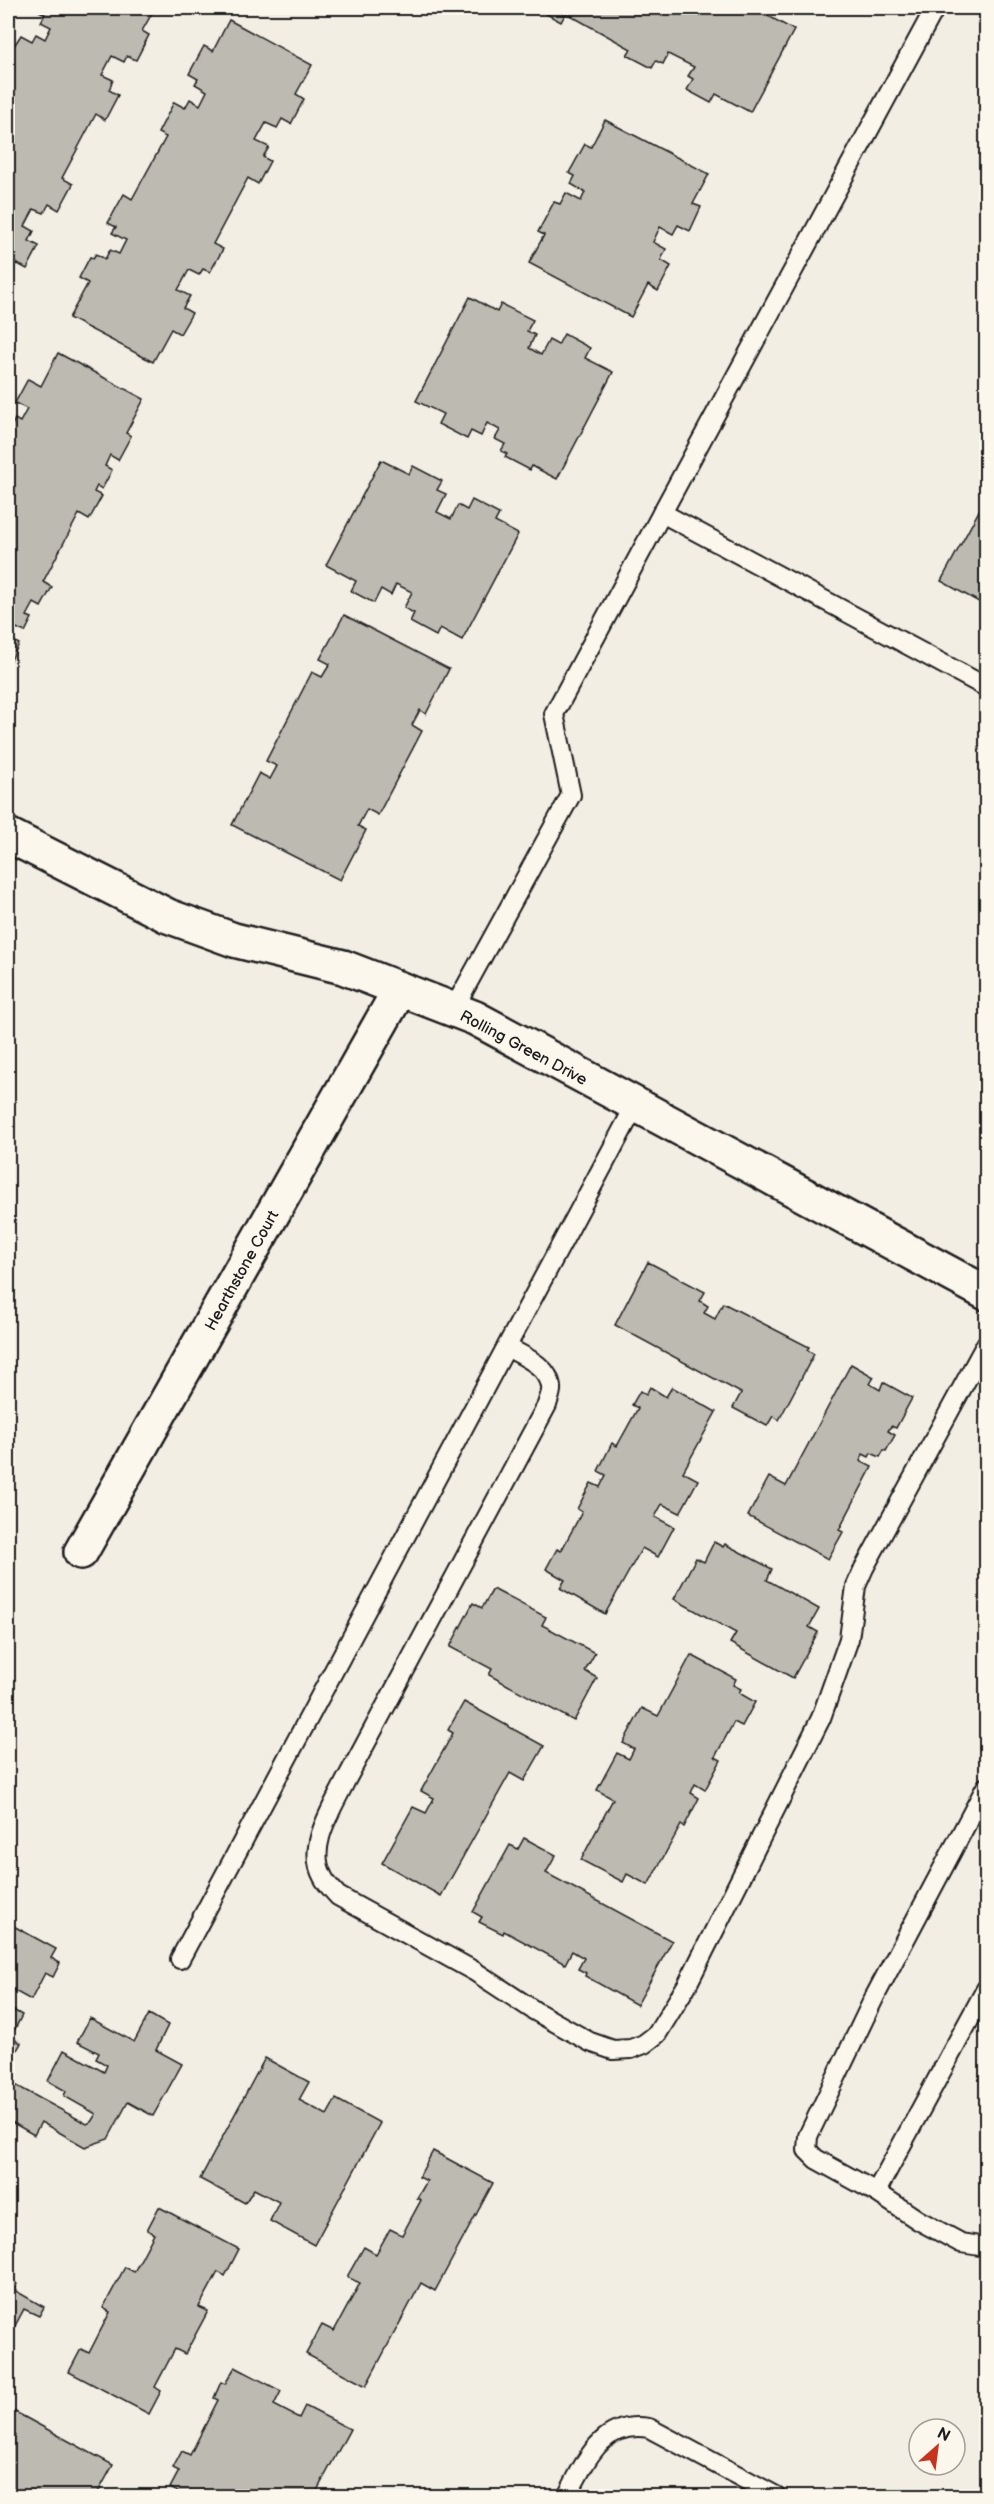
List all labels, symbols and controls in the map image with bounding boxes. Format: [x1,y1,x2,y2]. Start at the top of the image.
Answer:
street label: Rolling Green Drive [456,1007,591,1090]
street label: Hearthstone Court [201,1207,283,1334]
north arrow [907,2417,967,2477]
text: N [934,2424,953,2446]

